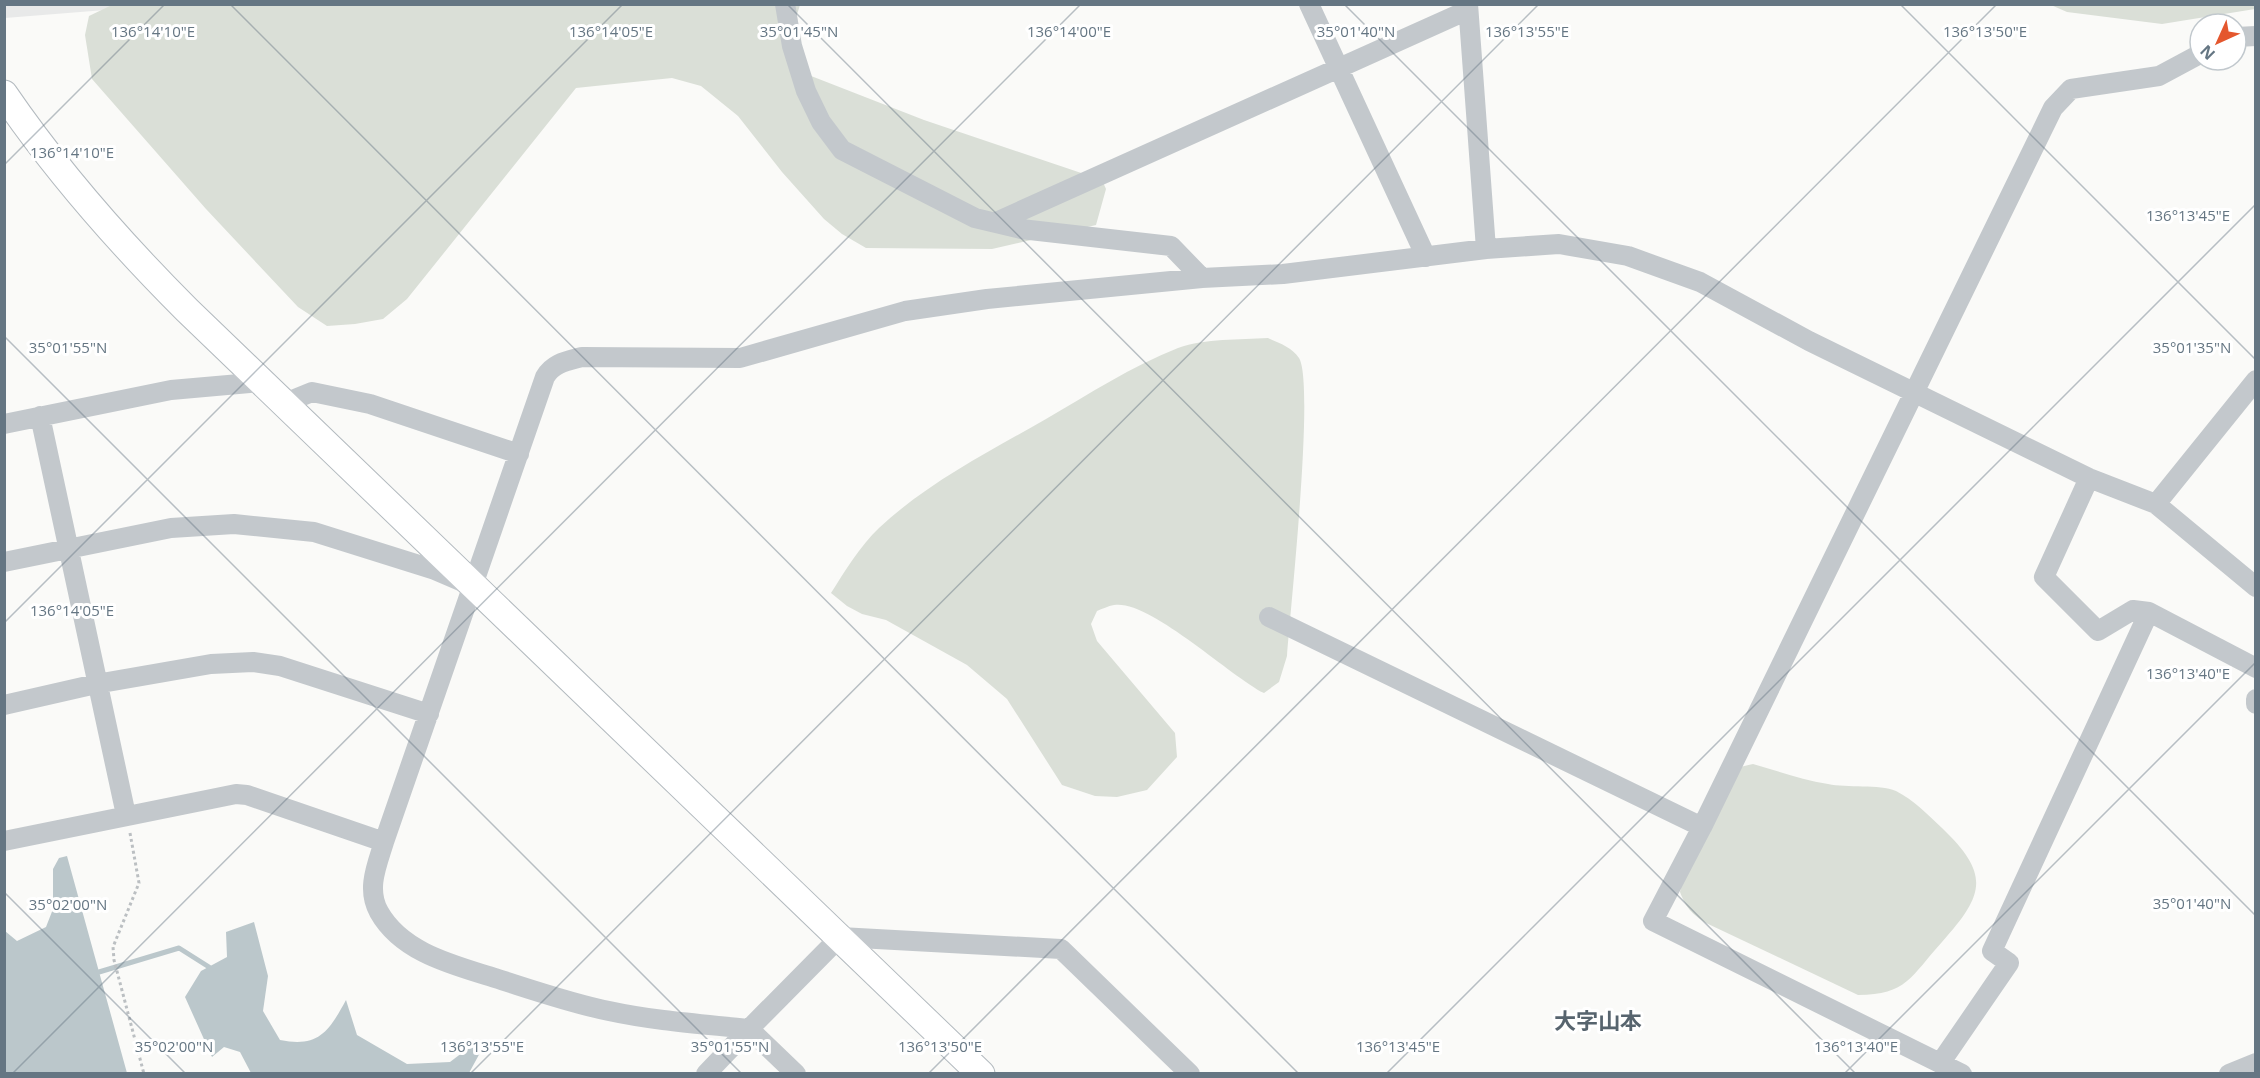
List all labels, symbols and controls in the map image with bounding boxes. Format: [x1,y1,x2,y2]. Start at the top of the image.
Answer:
north arrow [2188,12,2248,72]
text: 136°14'10"E [111,21,195,41]
text: 136°14'05"E [569,21,653,41]
text: 35°01'45"N [760,21,838,41]
text: 136°14'00"E [1027,21,1111,41]
text: 35°01'40"N [1317,21,1395,41]
text: 136°13'55"E [1485,21,1569,41]
text: 136°13'50"E [1943,21,2027,41]
text: N [2195,40,2220,65]
text: 136°14'10"E [30,142,114,162]
text: 136°13'45"E [2146,205,2230,225]
text: 35°01'55"N [29,337,107,357]
text: 35°01'35"N [2153,337,2231,357]
text: 136°14'05"E [30,600,114,620]
text: 136°13'40"E [2146,663,2230,683]
text: 35°01'40"N [2153,893,2231,913]
text: 35°02'00"N [29,894,107,914]
district label: 大字山本 [1554,1005,1642,1035]
text: 35°02'00"N [135,1036,213,1056]
text: 136°13'55"E [440,1036,524,1056]
text: 35°01'55"N [691,1036,769,1056]
text: 136°13'50"E [898,1036,982,1056]
text: 136°13'45"E [1356,1036,1440,1056]
text: 136°13'40"E [1814,1036,1898,1056]

